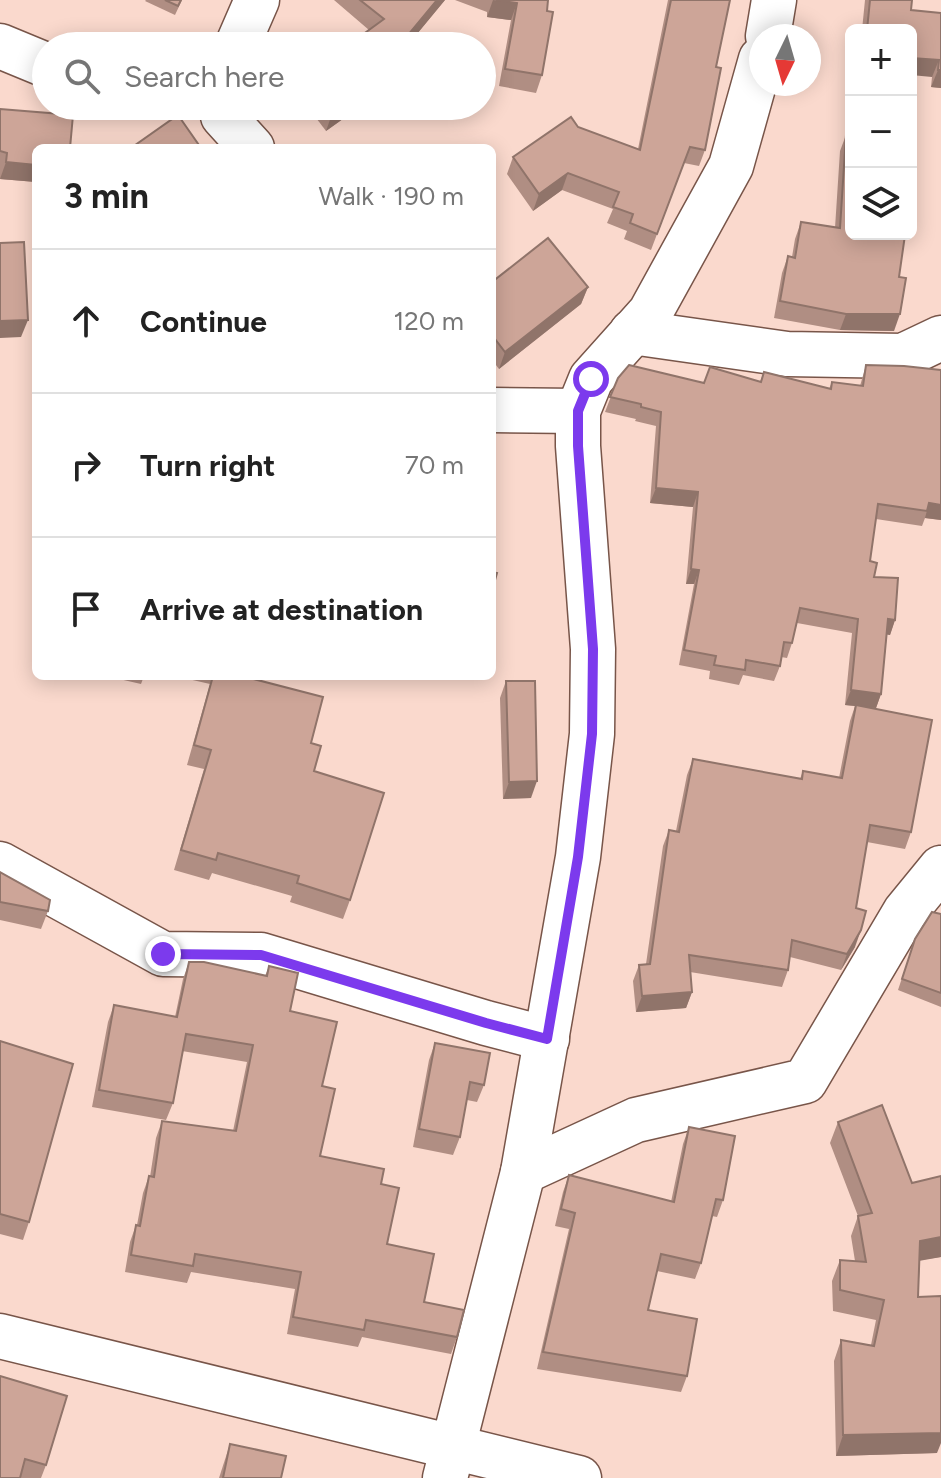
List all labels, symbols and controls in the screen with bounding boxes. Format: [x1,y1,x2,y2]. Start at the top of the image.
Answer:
north arrow [749,24,821,96]
map controls [845,24,917,240]
button: + [845,24,917,96]
search box [32,32,496,120]
icon: search [60,54,104,98]
text: Search here [124,58,284,95]
button: − [845,96,917,168]
button: layers [845,168,917,240]
text: 3 min [64,176,149,217]
text: Walk · 190 m [318,180,464,212]
icon: ahead [64,299,108,343]
text: Continue [140,303,267,340]
text: 120 m [394,305,464,337]
route start [573,361,609,397]
icon: right [64,443,108,487]
text: Turn right [140,447,275,484]
text: 70 m [405,449,464,481]
icon: arrive [64,587,108,631]
text: Arrive at destination [140,591,423,628]
route end [145,936,181,972]

